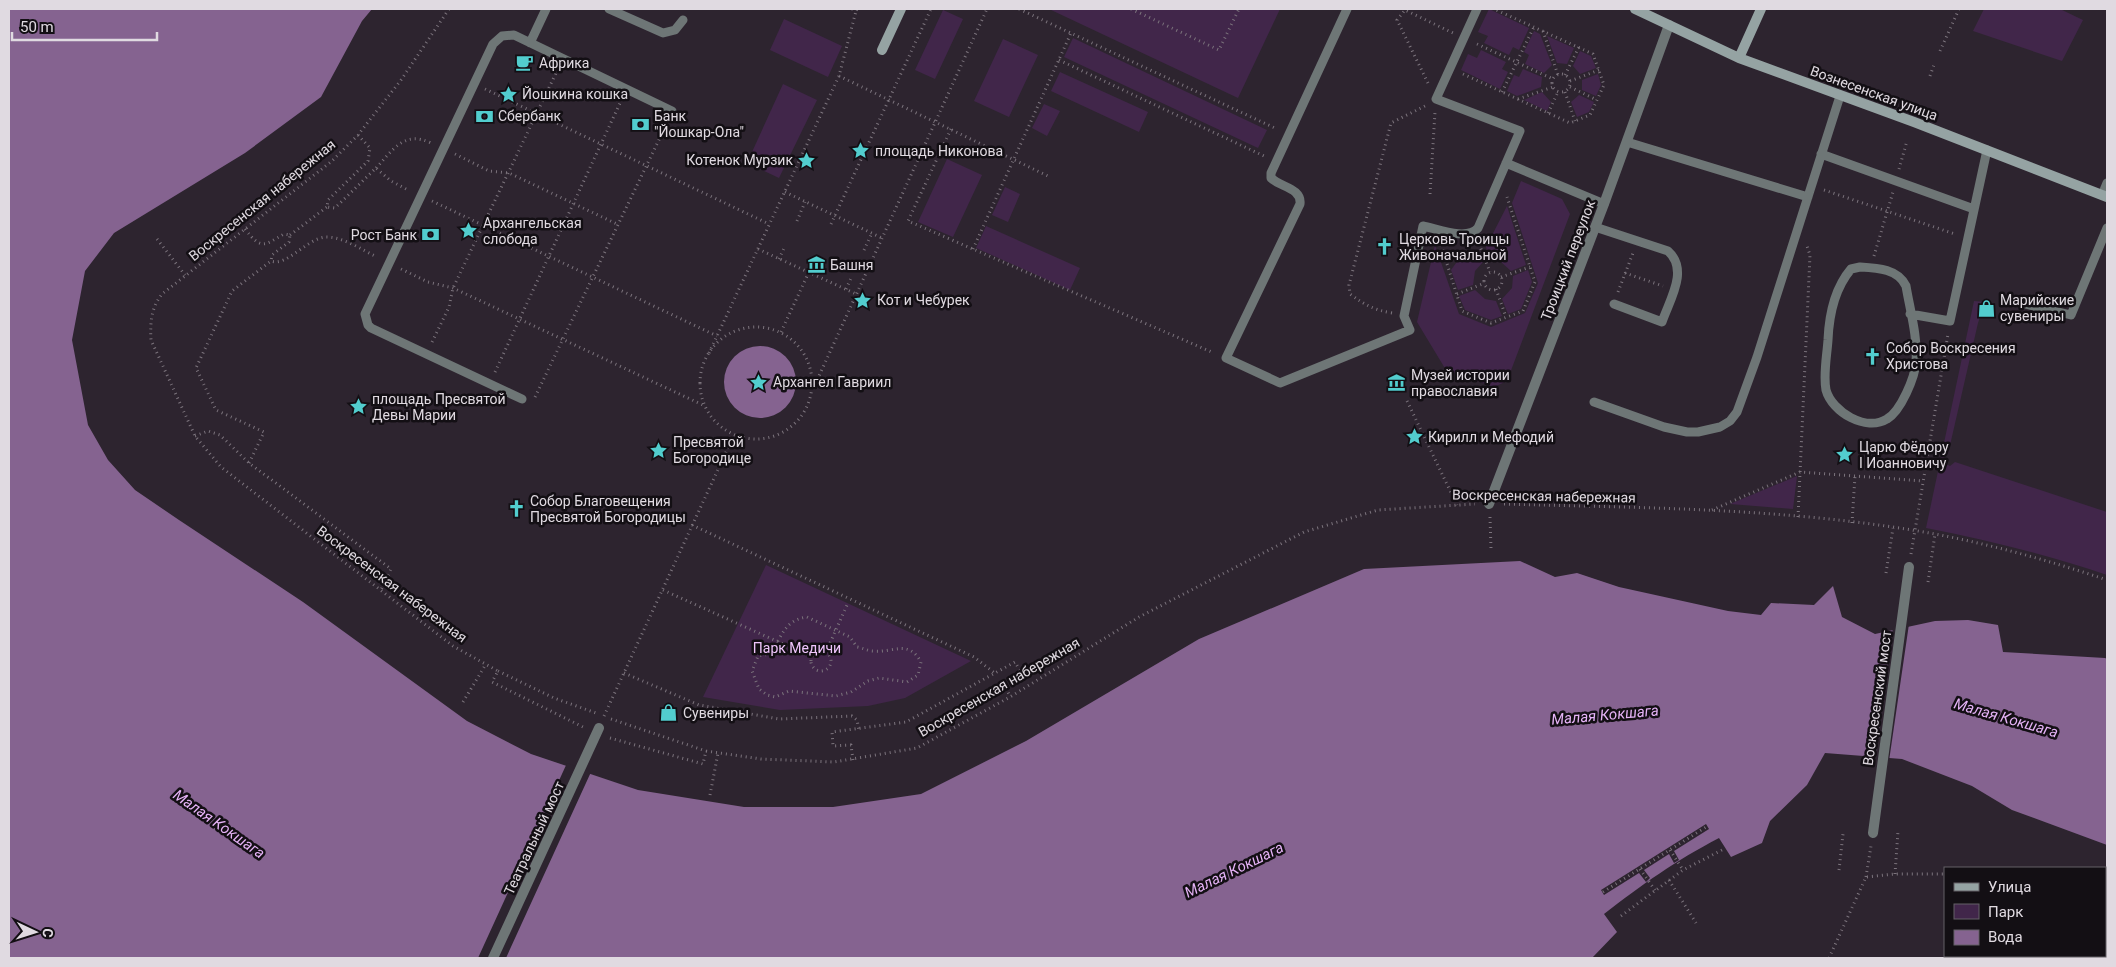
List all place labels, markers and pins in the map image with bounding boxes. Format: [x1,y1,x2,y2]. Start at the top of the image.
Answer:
cafe icon: Африка [515,53,535,73]
place label: Африка [539,55,589,71]
place icon: Йошкина кошка [498,84,518,104]
place label: Йошкина кошка [522,86,628,102]
bank icon: Сбербанк [474,106,494,126]
place label: Сбербанк [498,108,562,124]
place label: Банк "Йошкар-Ола" [654,108,744,140]
bank icon: Банк "Йошкар-Ола" [630,114,650,134]
place icon: площадь Никонова [851,141,871,161]
place label: площадь Никонова [875,143,1003,159]
place icon: Котенок Мурзик [797,150,817,170]
place label: Котенок Мурзик [686,152,793,168]
place label: Архангельская слобода [483,215,582,247]
place icon: Архангельская слобода [459,221,479,241]
bank icon: Рост Банк [421,225,441,245]
place label: Рост Банк [351,227,417,243]
place label: Церковь Троицы Живоначальной [1399,231,1509,263]
church icon: Церковь Троицы Живоначальной [1375,237,1395,257]
museum icon: Башня [806,255,826,275]
place label: Башня [830,257,874,273]
place icon: Кот и Чебурек [853,290,873,310]
place label: Кот и Чебурек [877,292,970,308]
place label: Марийские сувениры [2000,292,2074,324]
shop icon: Марийские сувениры [1976,298,1996,318]
place label: Собор Воскресения Христова [1886,340,2016,372]
church icon: Собор Воскресения Христова [1862,346,1882,366]
place label: Музей истории православия [1411,367,1510,399]
place icon: Архангел Гавриил [749,372,769,392]
museum icon: Музей истории православия [1387,373,1407,393]
place label: Архангел Гавриил [773,374,891,390]
place label: площадь Пресвятой Девы Марии [372,391,506,423]
place icon: площадь Пресвятой Девы Марии [348,397,368,417]
place icon: Кирилл и Мефодий [1404,427,1424,447]
place label: Кирилл и Мефодий [1428,429,1554,445]
place label: Пресвятой Богородице [673,434,751,466]
place label: Царю Фёдору I Иоанновичу [1859,439,1949,471]
place icon: Пресвятой Богородице [649,440,669,460]
place icon: Царю Фёдору I Иоанновичу [1835,445,1855,465]
place label: Собор Благовещения Пресвятой Богородицы [530,493,686,525]
church icon: Собор Благовещения Пресвятой Богородицы [506,499,526,519]
shop icon: Сувениры [659,703,679,723]
place label: Сувениры [683,705,749,721]

